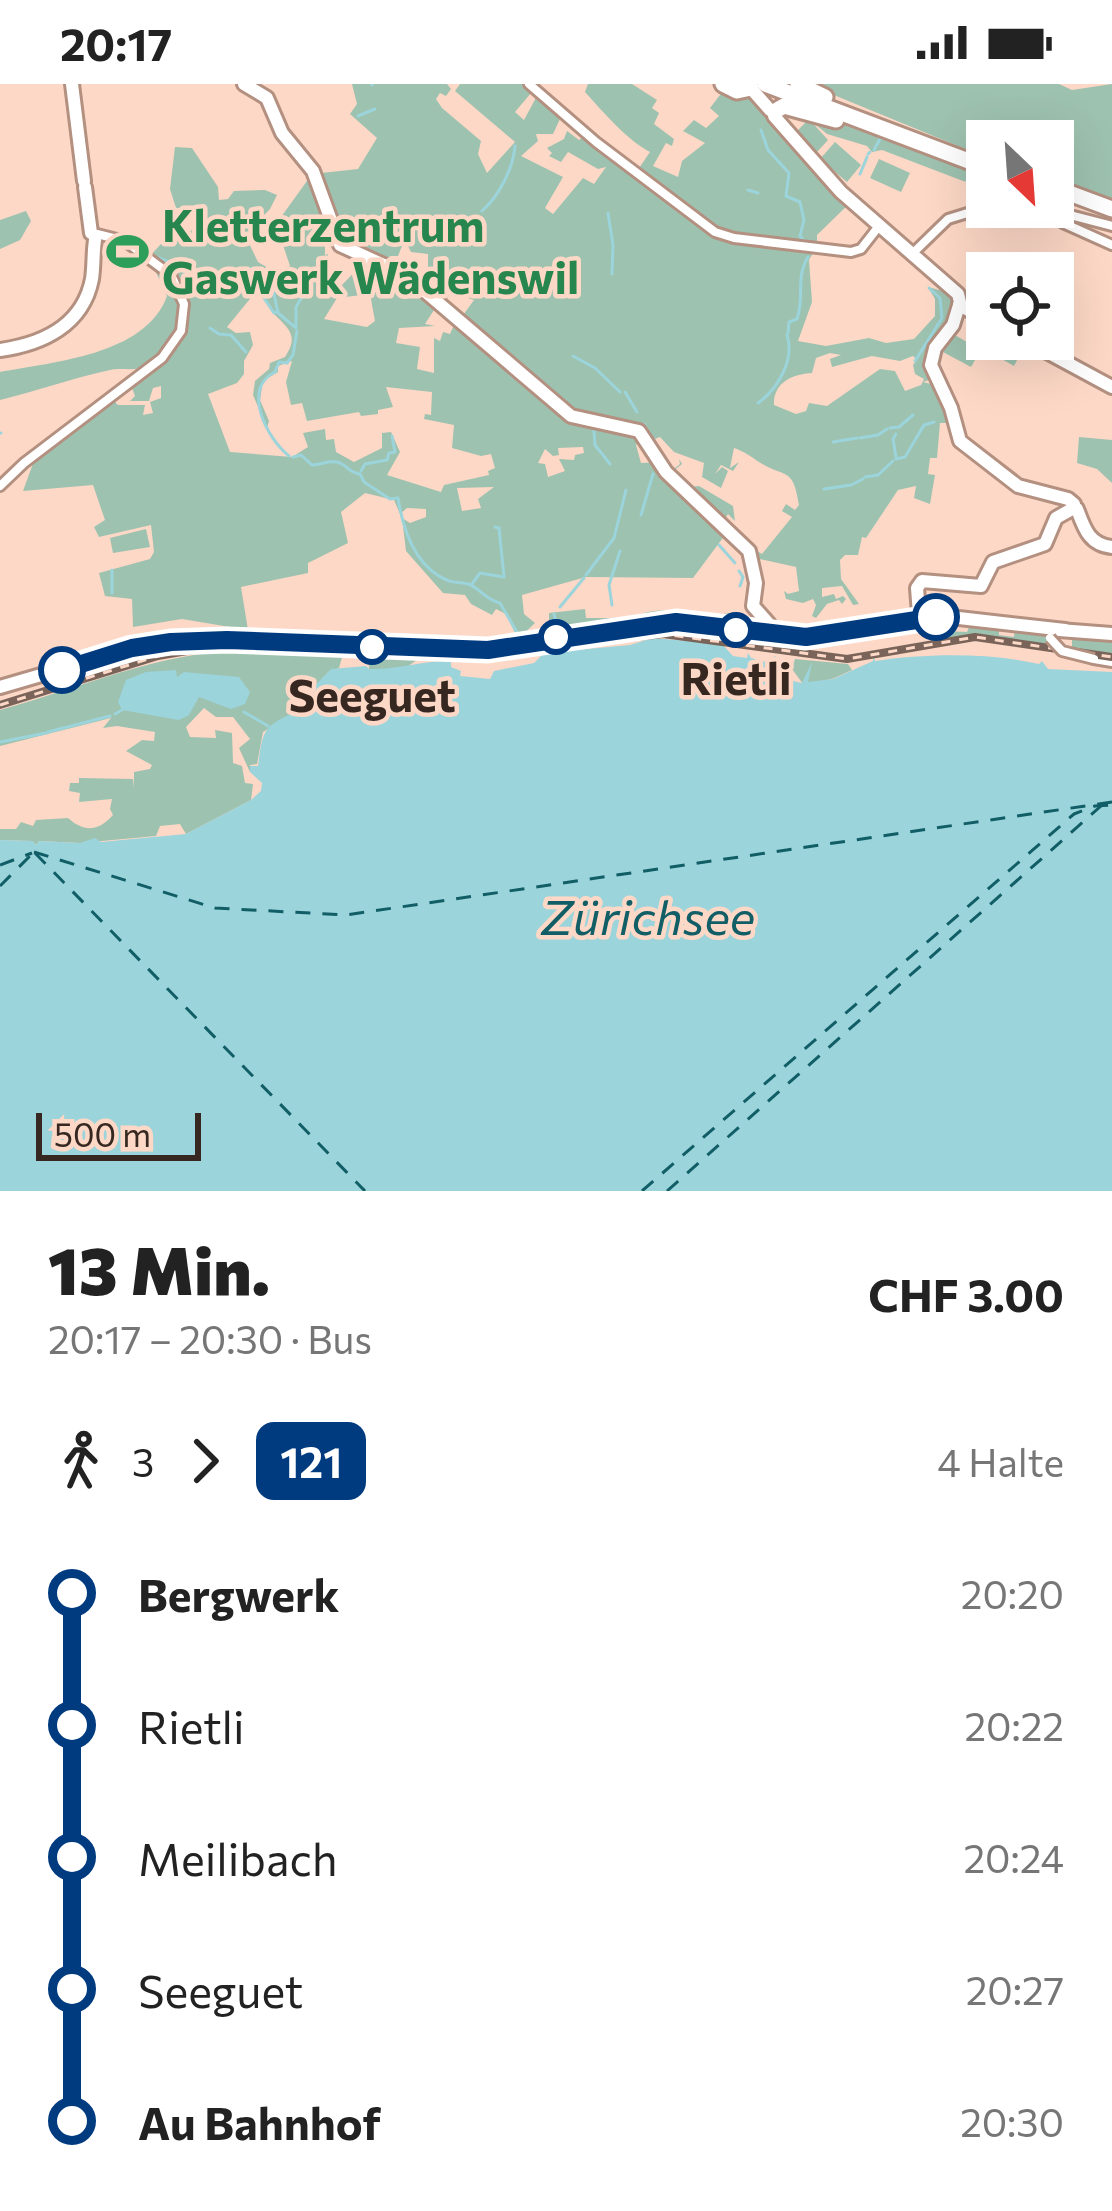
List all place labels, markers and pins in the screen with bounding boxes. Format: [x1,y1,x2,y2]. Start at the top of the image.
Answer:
place label: Kletterzentrum Gaswerk Wädenswil [162,196,579,303]
sports icon: Kletterzentrum Gaswerk Wädenswil [105,229,151,275]
unlabelled marker [914,595,958,639]
marker: Rietli [720,614,752,646]
unlabelled marker [540,621,572,653]
marker: Seeguet [356,631,388,663]
unlabelled marker [40,648,84,692]
place label: Rietli [681,649,791,704]
place label: Seeguet [288,666,456,721]

